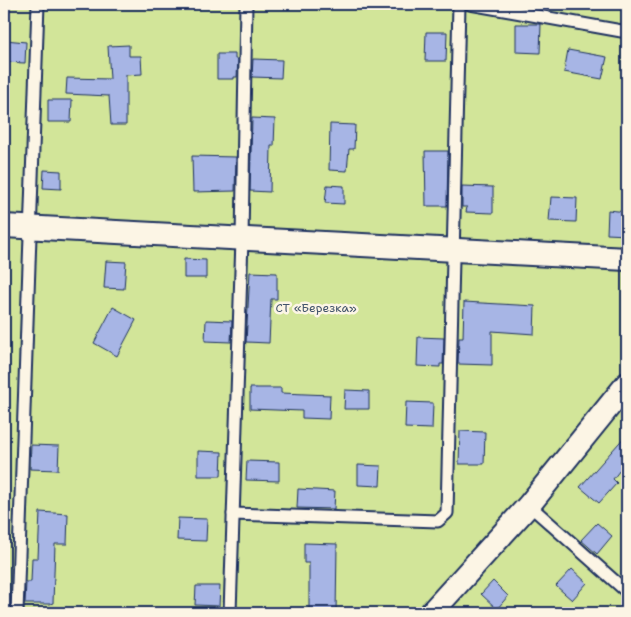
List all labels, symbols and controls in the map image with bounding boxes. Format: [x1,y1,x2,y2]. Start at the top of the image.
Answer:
park label: СТ «Березка» [275,300,357,316]

